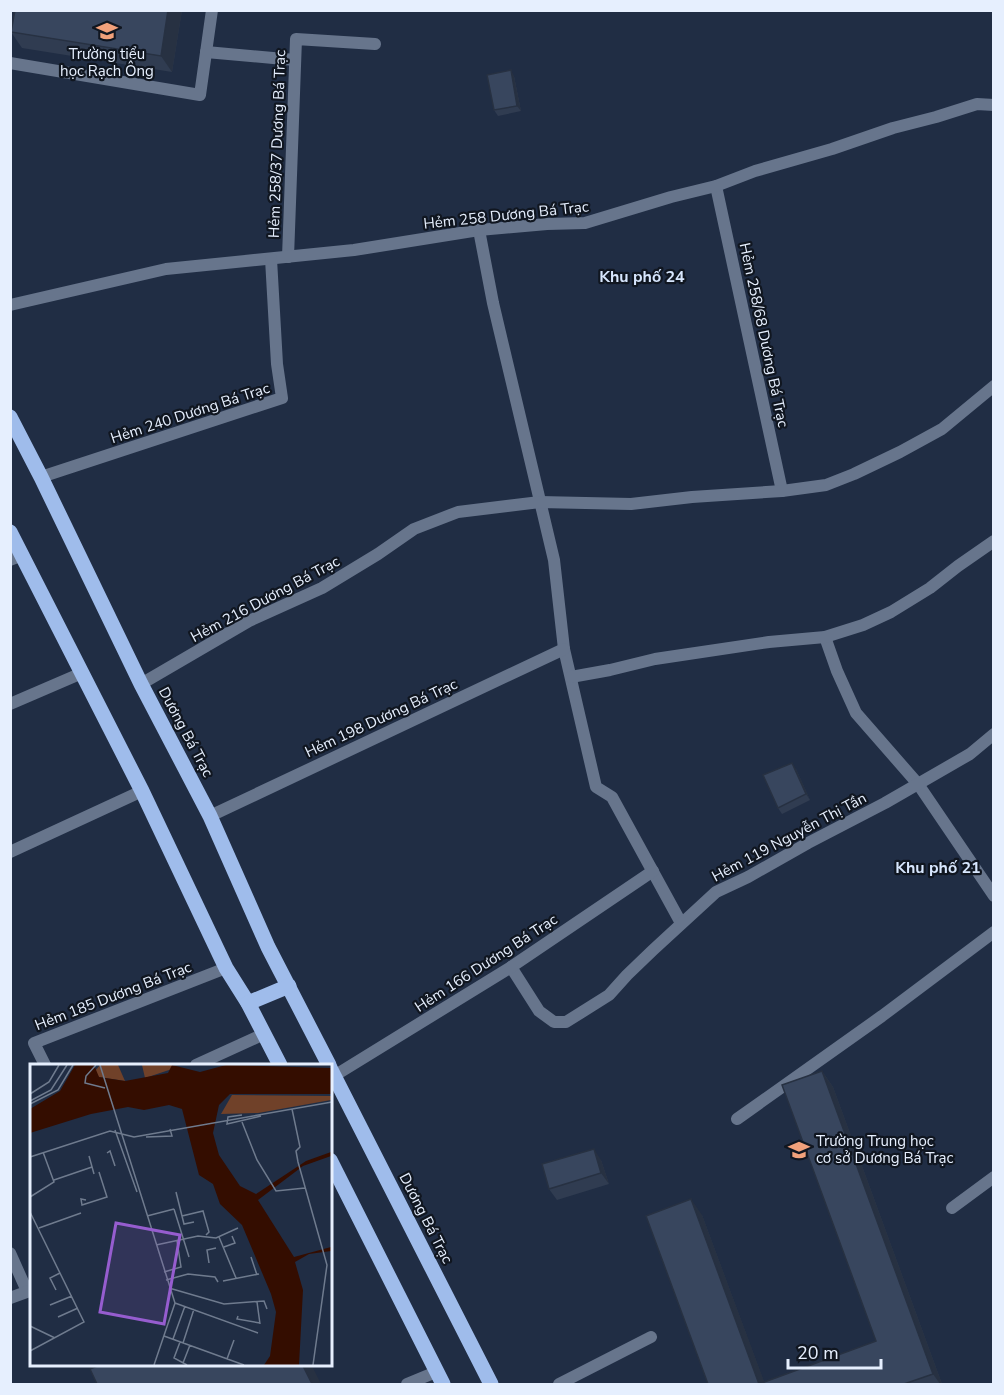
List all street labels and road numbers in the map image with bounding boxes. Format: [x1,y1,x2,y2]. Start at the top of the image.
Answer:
street label: Hẻm 258/37 Dương Bá Trạc [264,50,290,238]
street label: Hẻm 258 Dương Bá Trạc [422,196,590,234]
street label: Hẻm 258/68 Dương Bá Trạc [735,241,793,429]
street label: Hẻm 240 Dương Bá Trạc [108,378,272,448]
street label: Hẻm 216 Dương Bá Trạc [187,551,343,647]
street label: Hẻm 198 Dương Bá Trạc [302,674,461,762]
street label: Dương Bá Trạc [154,684,218,780]
street label: Hẻm 119 Nguyễn Thị Tần [708,788,870,886]
street label: Hẻm 166 Dương Bá Trạc [411,909,561,1017]
street label: Hẻm 185 Dương Bá Trạc [32,957,194,1035]
street label: Dương Bá Trạc [395,1169,457,1267]

